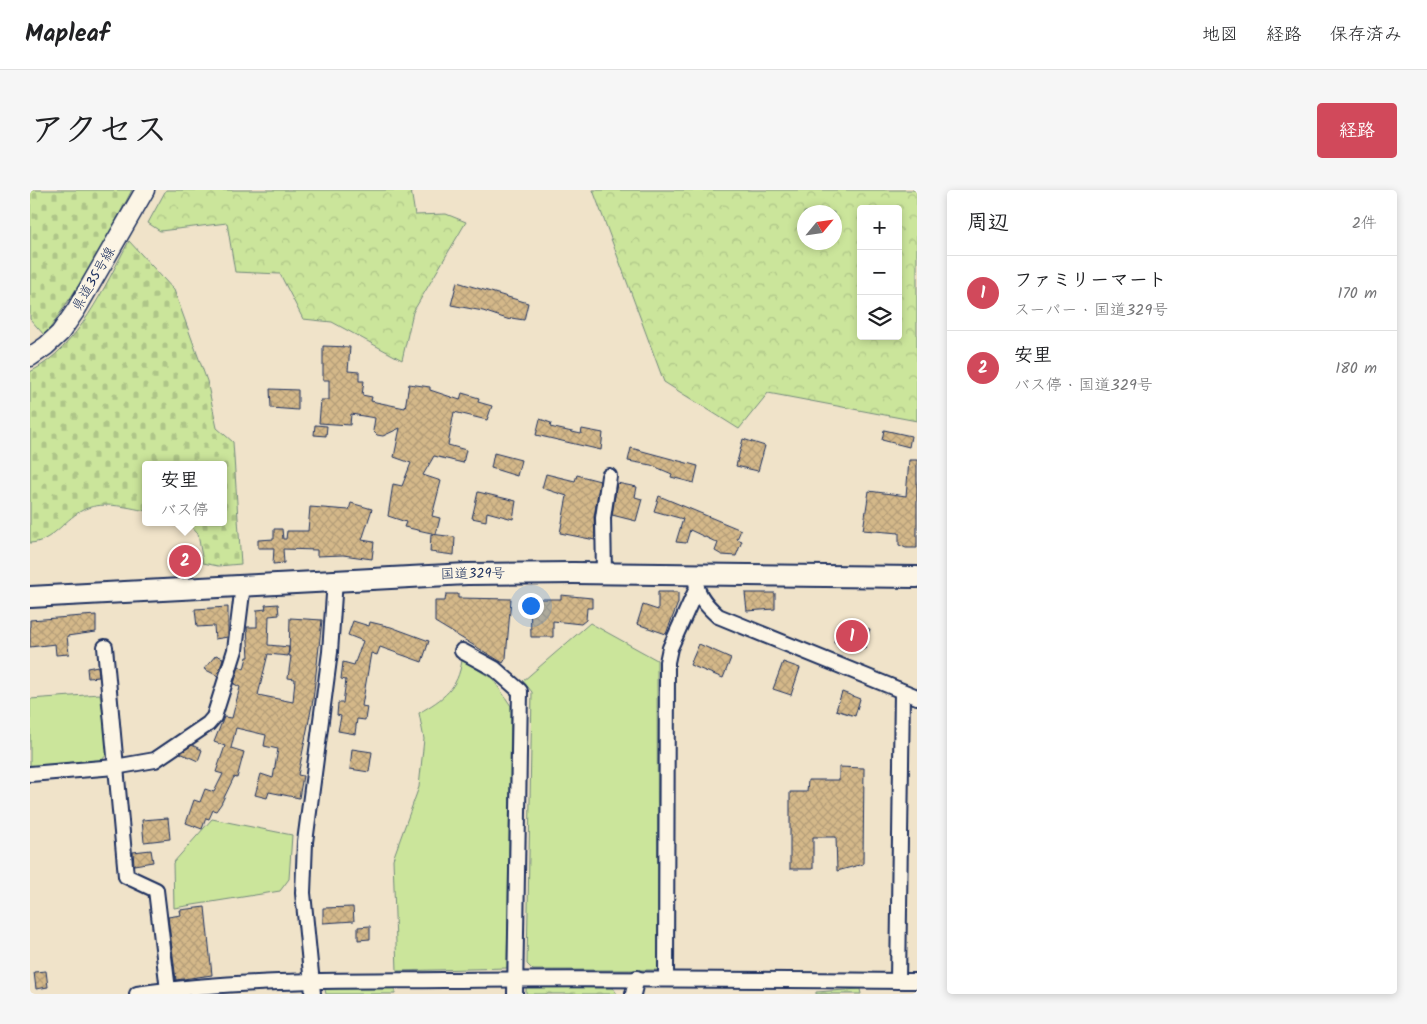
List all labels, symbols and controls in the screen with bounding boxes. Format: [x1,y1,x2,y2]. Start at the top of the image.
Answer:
text: Mapleaf [25,15,109,54]
text: 地図 [1202,21,1238,50]
text: 経路 [1266,21,1302,50]
text: 保存済み [1330,21,1402,50]
button: 経路 [1317,103,1397,158]
text: アクセス [30,104,168,160]
north arrow [797,205,842,250]
map controls [857,205,902,340]
button: + [857,205,902,250]
text: 周辺 [967,207,1009,240]
text: 2件 [1352,211,1377,236]
street label: 県道35号線 [67,243,121,315]
button: − [857,250,902,295]
text: ファミリーマート [1014,266,1167,296]
text: 1 [981,281,985,306]
text: 170 m [1337,281,1377,306]
button: layers [857,295,902,340]
text: スーパー · 国道329号 [1014,298,1168,323]
text: 安里 [1014,341,1052,371]
text: 2 [978,356,988,381]
text: 180 m [1335,356,1377,381]
text: バス停 · 国道329号 [1014,373,1153,398]
popup [142,461,227,526]
text: 安里 [160,466,199,496]
text: バス停 [160,498,209,523]
pin: 2 [169,542,201,580]
street label: 国道329号 [440,562,506,586]
your location [518,593,544,619]
pin: 1 [836,617,868,655]

